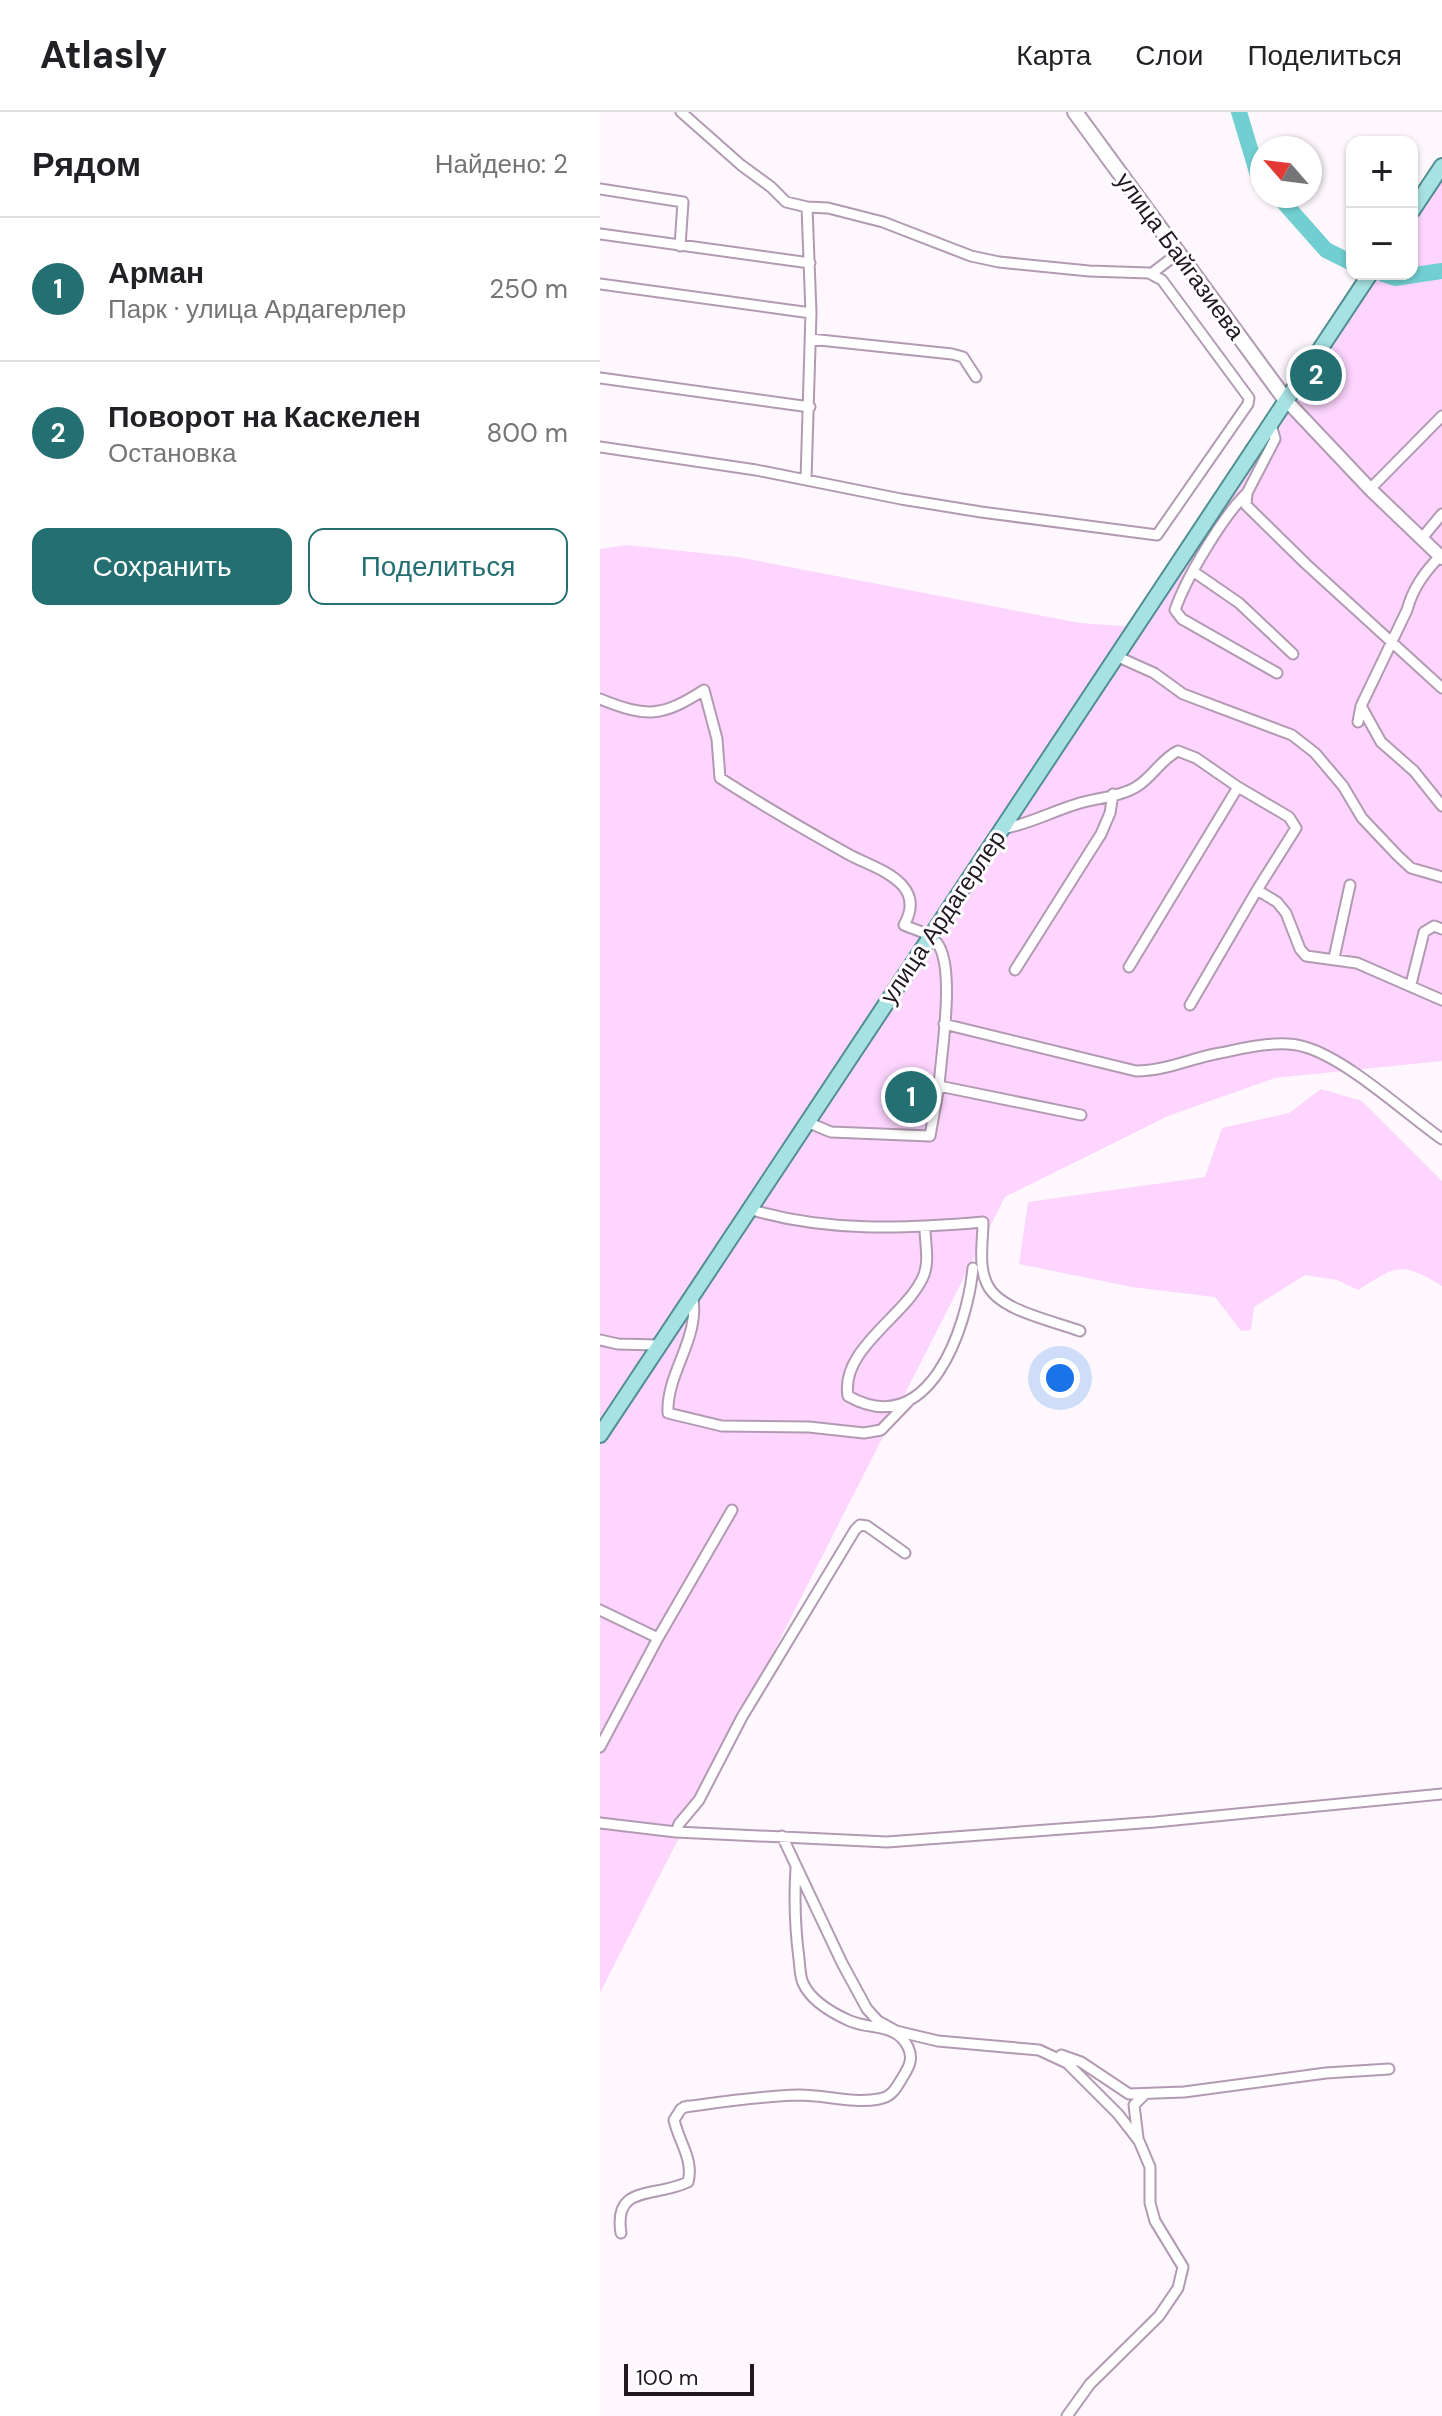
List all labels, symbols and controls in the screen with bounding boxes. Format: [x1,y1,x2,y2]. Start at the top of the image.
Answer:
text: Atlasly [40,30,167,80]
text: Карта [1016,37,1091,74]
text: Слои [1135,37,1203,74]
text: Поделиться [1247,37,1402,74]
north arrow [1250,136,1322,208]
map controls [1346,136,1418,280]
button: + [1346,136,1418,208]
text: Рядом [32,142,141,187]
text: Найдено: 2 [435,147,568,181]
street label: улица Байгазиева [1109,166,1252,346]
button: − [1346,208,1418,280]
text: Арман [108,253,204,292]
text: 1 [53,272,63,306]
text: 250 m [489,272,568,306]
text: Парк · улица Ардагерлер [108,292,406,326]
pin: 2 [1290,345,1342,405]
text: Поворот на Каскелен [108,397,421,436]
text: 2 [50,416,66,450]
text: 800 m [487,416,568,450]
text: Остановка [108,436,236,470]
button: Сохранить [32,528,292,605]
button: Поделиться [308,528,568,605]
street label: улица Ардагерлер [873,824,1012,1010]
pin: 1 [885,1067,937,1127]
your location [1040,1358,1080,1398]
scale bar [624,2360,754,2396]
text: 100 m [636,2363,698,2392]

